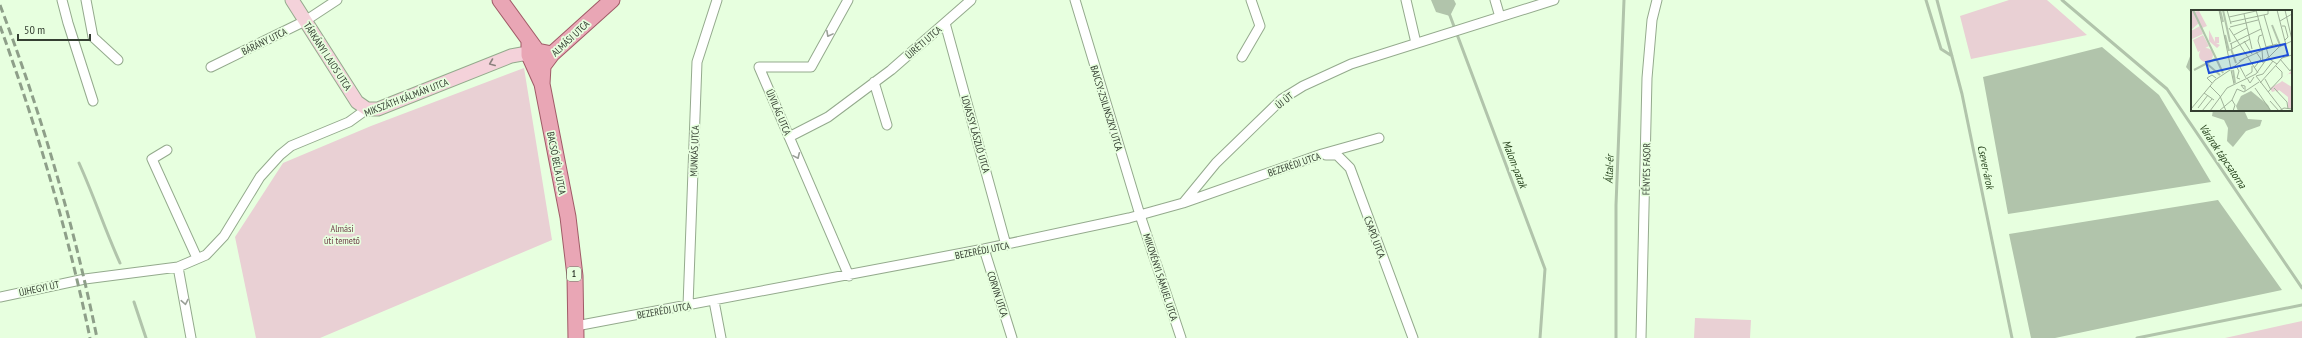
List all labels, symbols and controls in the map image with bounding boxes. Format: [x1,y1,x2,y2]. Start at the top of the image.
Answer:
inset map [2191,10,2292,111]
scale bar [18,16,90,42]
street label: ALMÁSI UTCA [549,17,592,59]
street label: TÁRKÁNYI LAJOS UTCA [301,20,355,93]
text: 50 m [24,22,45,37]
street label: ÚJRÉTI UTCA [902,23,944,62]
street label: BÁRÁNY UTCA [239,25,289,58]
one-way arrow [826,30,834,37]
one-way arrow [488,59,495,67]
street label: BAJCSY-ZSILINSZKY UTCA [1087,64,1126,153]
street label: MIKSZÁTH KÁLMÁN UTCA [362,75,450,119]
street label: ÚJVILÁG UTCA [763,87,794,137]
street label: ÚJ ÚT [1273,89,1296,111]
street label: LOVASSY LÁSZLÓ UTCA [958,94,993,175]
water label: Várárok tápcsatorna [2196,121,2250,191]
street label: MUNKÁS UTCA [687,125,702,177]
street label: BACSÓ BÉLA UTCA [544,131,569,196]
water label: Malom-patak [1500,138,1531,191]
street label: FÉNYES FASOR [1640,142,1653,195]
water label: Csever-árok [1975,144,1998,192]
street label: BEZERÉDJ UTCA [1266,149,1322,180]
one-way arrow [792,151,800,159]
water label: Által-ér [1602,153,1617,183]
street label: CSAPÓ UTCA [1361,214,1388,260]
park label: Almási úti temető [324,222,360,247]
street label: MIKOVÉNYI SÁMUEL UTCA [1140,232,1181,323]
street label: BEZERÉDJ UTCA [954,239,1011,262]
road number: 1 [567,267,581,281]
street label: CORVIN UTCA [984,270,1011,319]
street label: ÚJHEGYI ÚT [18,278,61,299]
one-way arrow [180,299,188,306]
street label: BEZERÉDJ UTCA [636,299,692,322]

